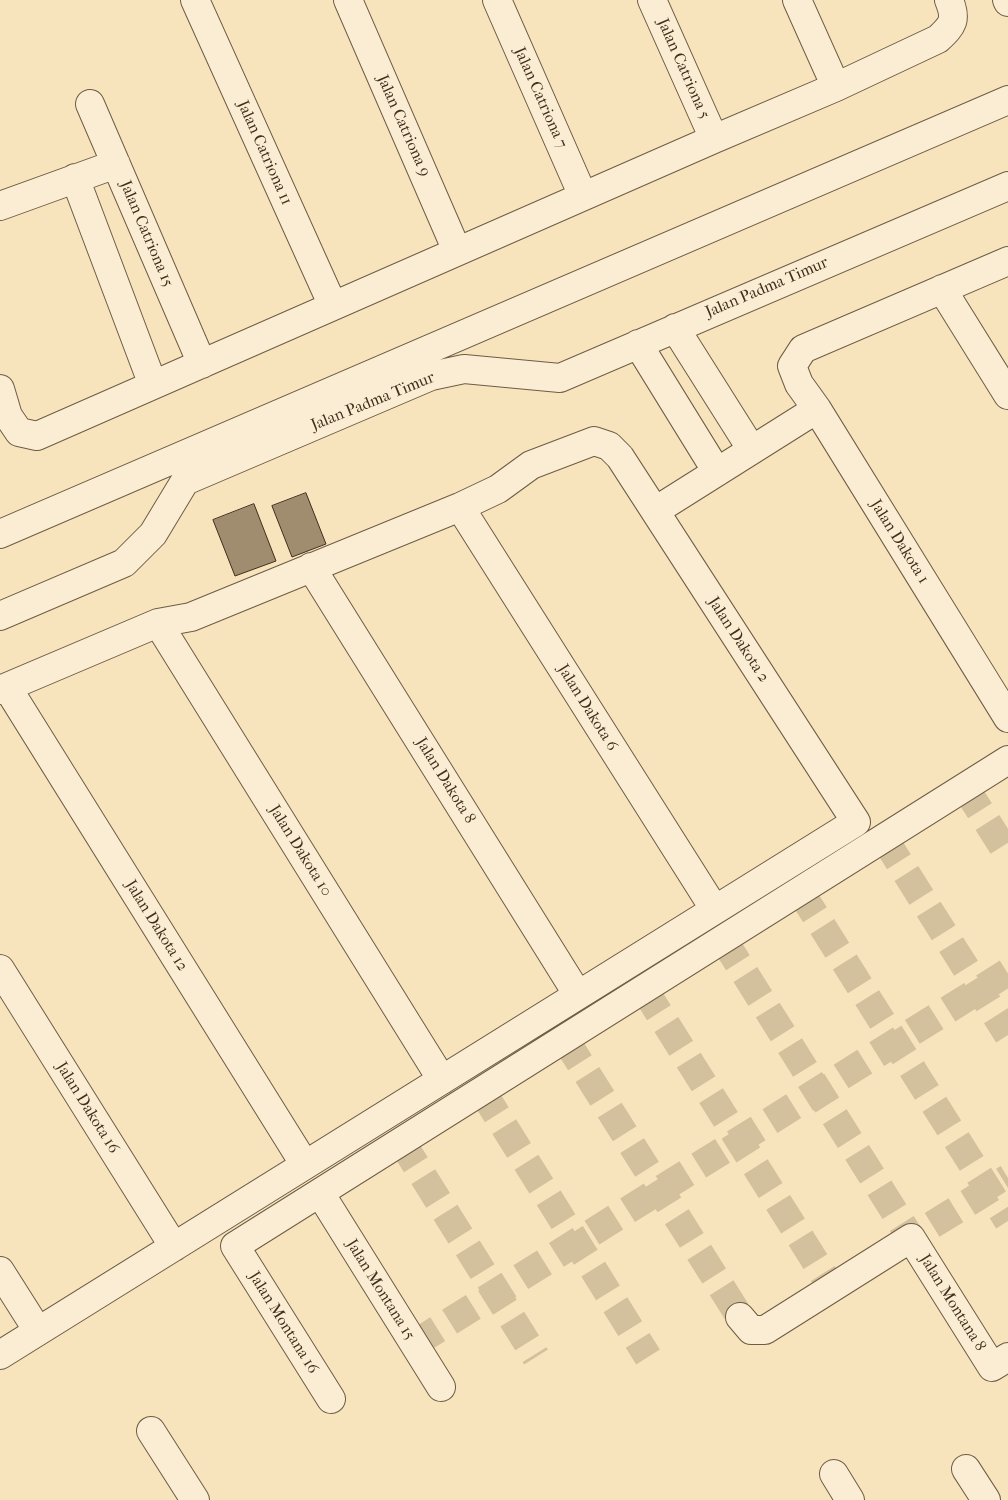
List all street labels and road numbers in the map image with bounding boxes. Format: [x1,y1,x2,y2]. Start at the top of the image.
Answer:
street label: Jalan Catriona 5 [652,16,714,122]
street label: Jalan Catriona 7 [509,44,571,152]
street label: Jalan Catriona 9 [372,72,434,180]
street label: Jalan Catriona 11 [232,98,296,208]
street label: Jalan Catriona 15 [115,178,177,290]
street label: Jalan Padma Timur [703,253,831,323]
street label: Jalan Padma Timur [308,368,438,436]
street label: Jalan Dakota 1 [866,496,932,588]
street label: Jalan Dakota 2 [703,594,773,686]
street label: Jalan Dakota 6 [553,661,621,755]
street label: Jalan Dakota 8 [411,734,479,828]
street label: Jalan Dakota 10 [264,802,336,900]
street label: Jalan Dakota 12 [120,877,192,975]
street label: Jalan Dakota 16 [51,1059,123,1157]
street label: Jalan Montana 15 [341,1236,419,1344]
street label: Jalan Montana 8 [915,1251,989,1355]
street label: Jalan Montana 16 [244,1268,322,1378]

